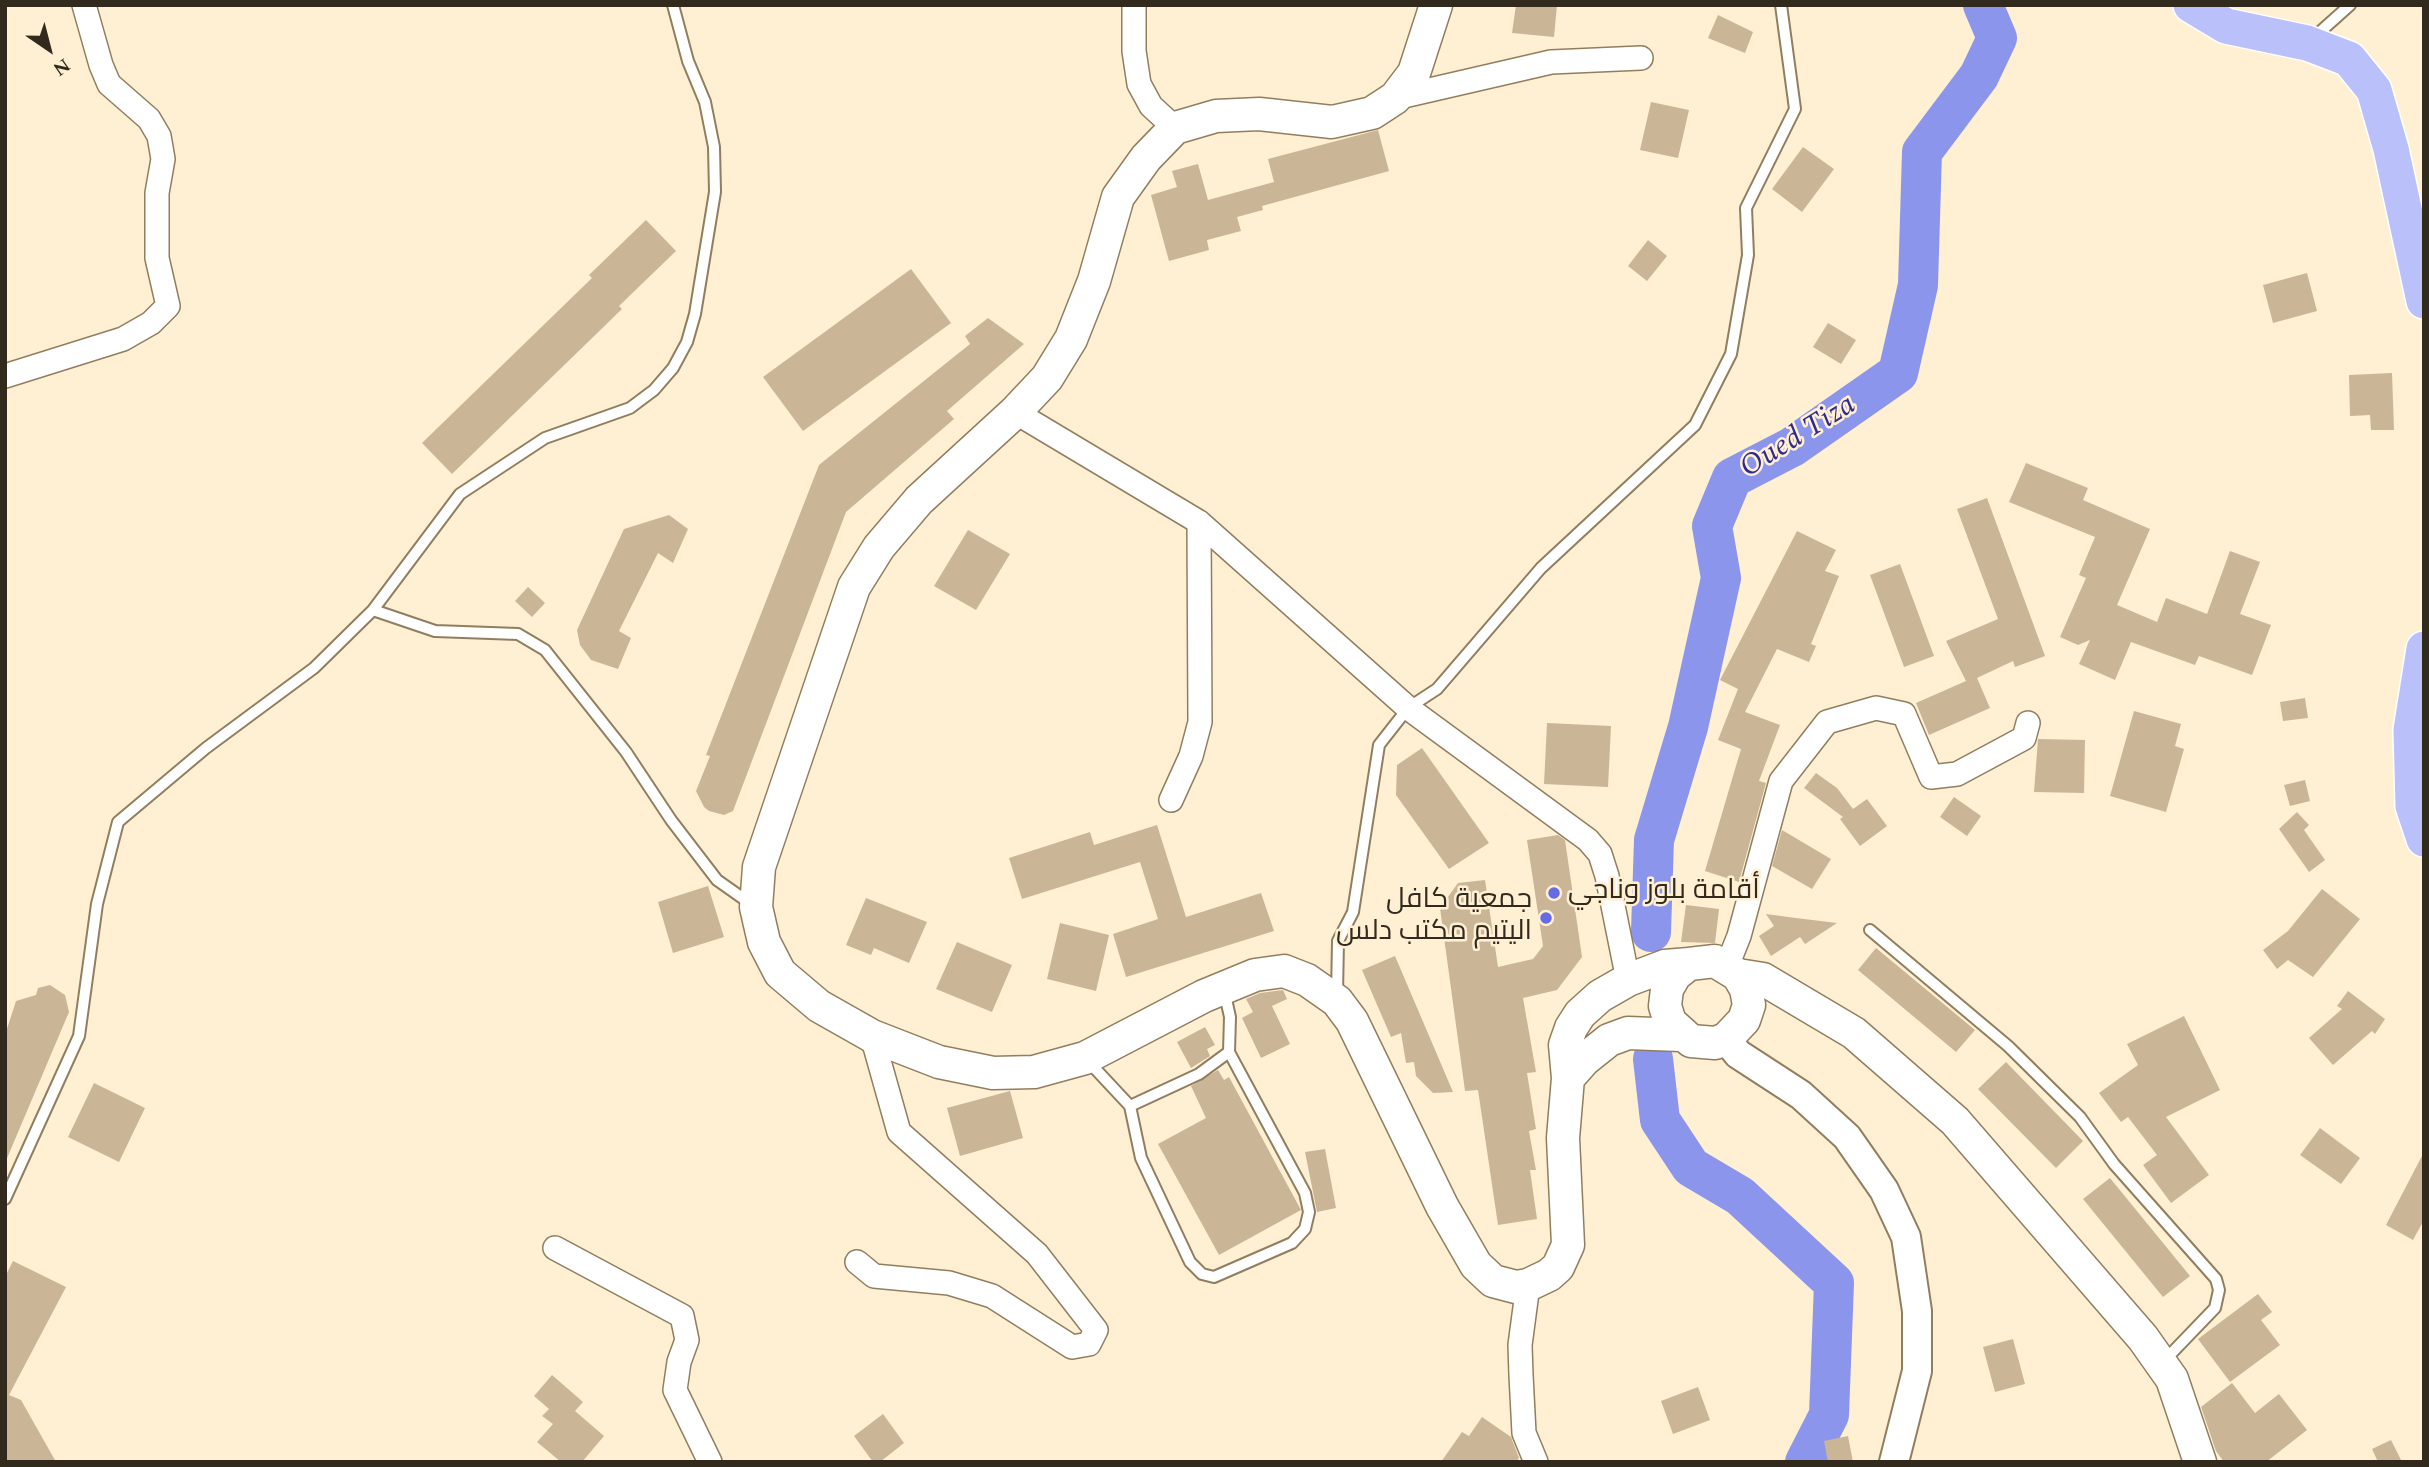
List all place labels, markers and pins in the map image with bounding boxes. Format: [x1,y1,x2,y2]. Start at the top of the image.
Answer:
place label: أقامة بلوز وناجي [1568,876,1760,910]
place label: جمعية كافل اليتيم مكتب دلس [1336,885,1532,951]
marker: أقامة بلوز وناجي [1546,885,1562,901]
marker: جمعية كافل اليتيم مكتب دلس [1538,910,1554,926]

